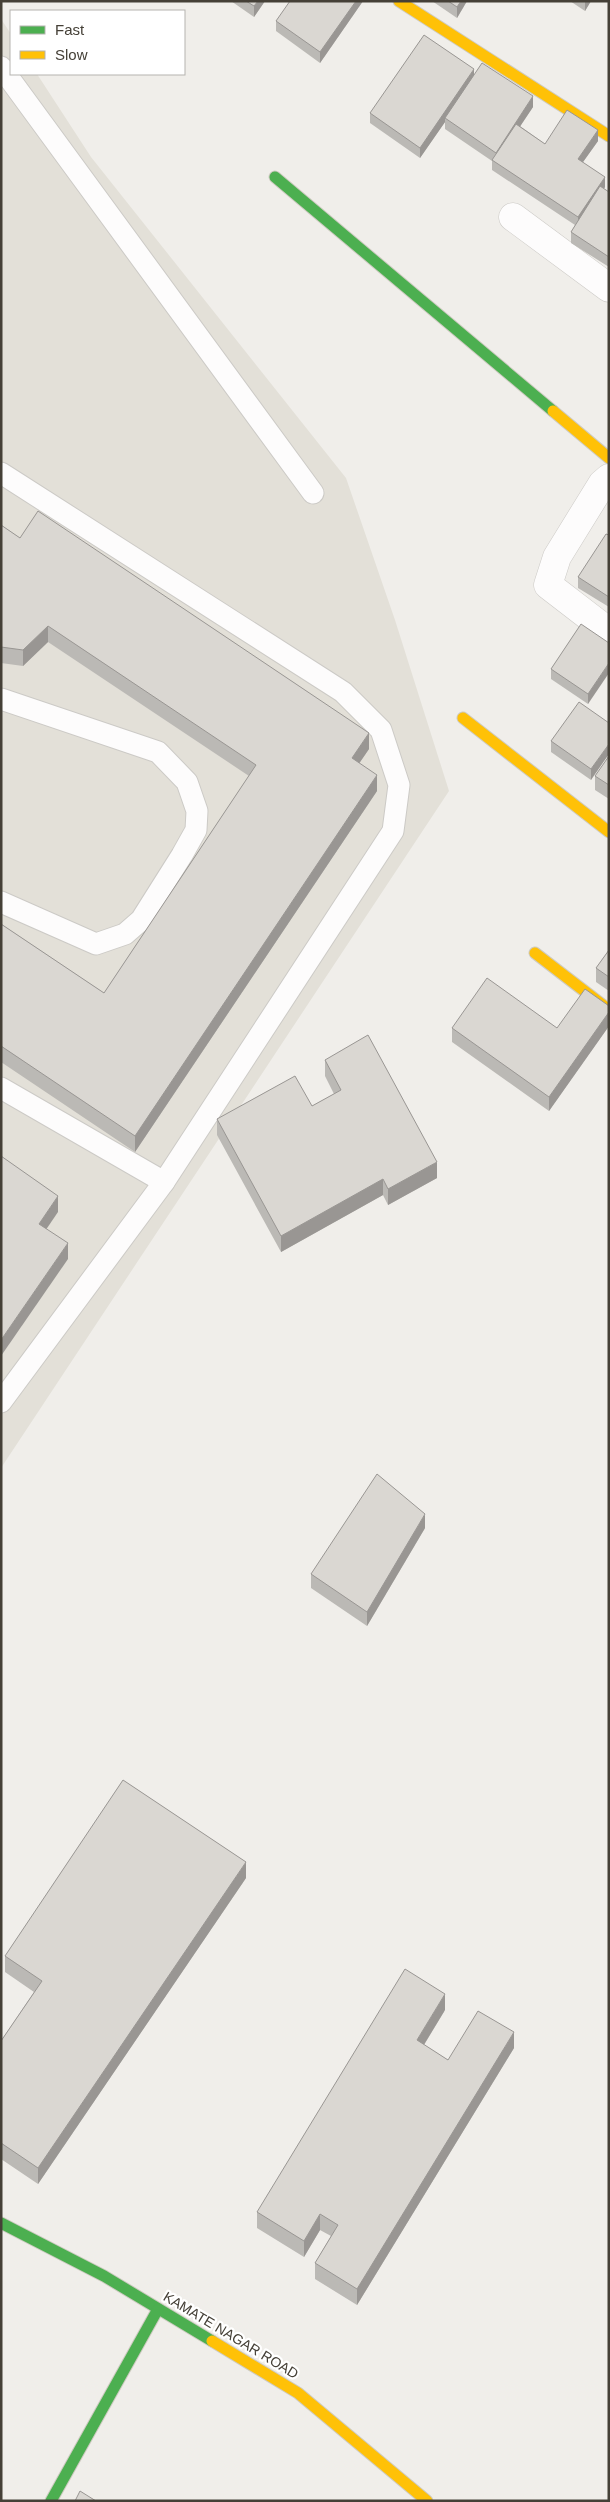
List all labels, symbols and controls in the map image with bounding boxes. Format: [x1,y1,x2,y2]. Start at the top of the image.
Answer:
legend [10,10,185,75]
text: Fast [55,21,85,38]
text: Slow [55,46,88,63]
street label: KAMATE NAGAR ROAD [161,2288,301,2382]

